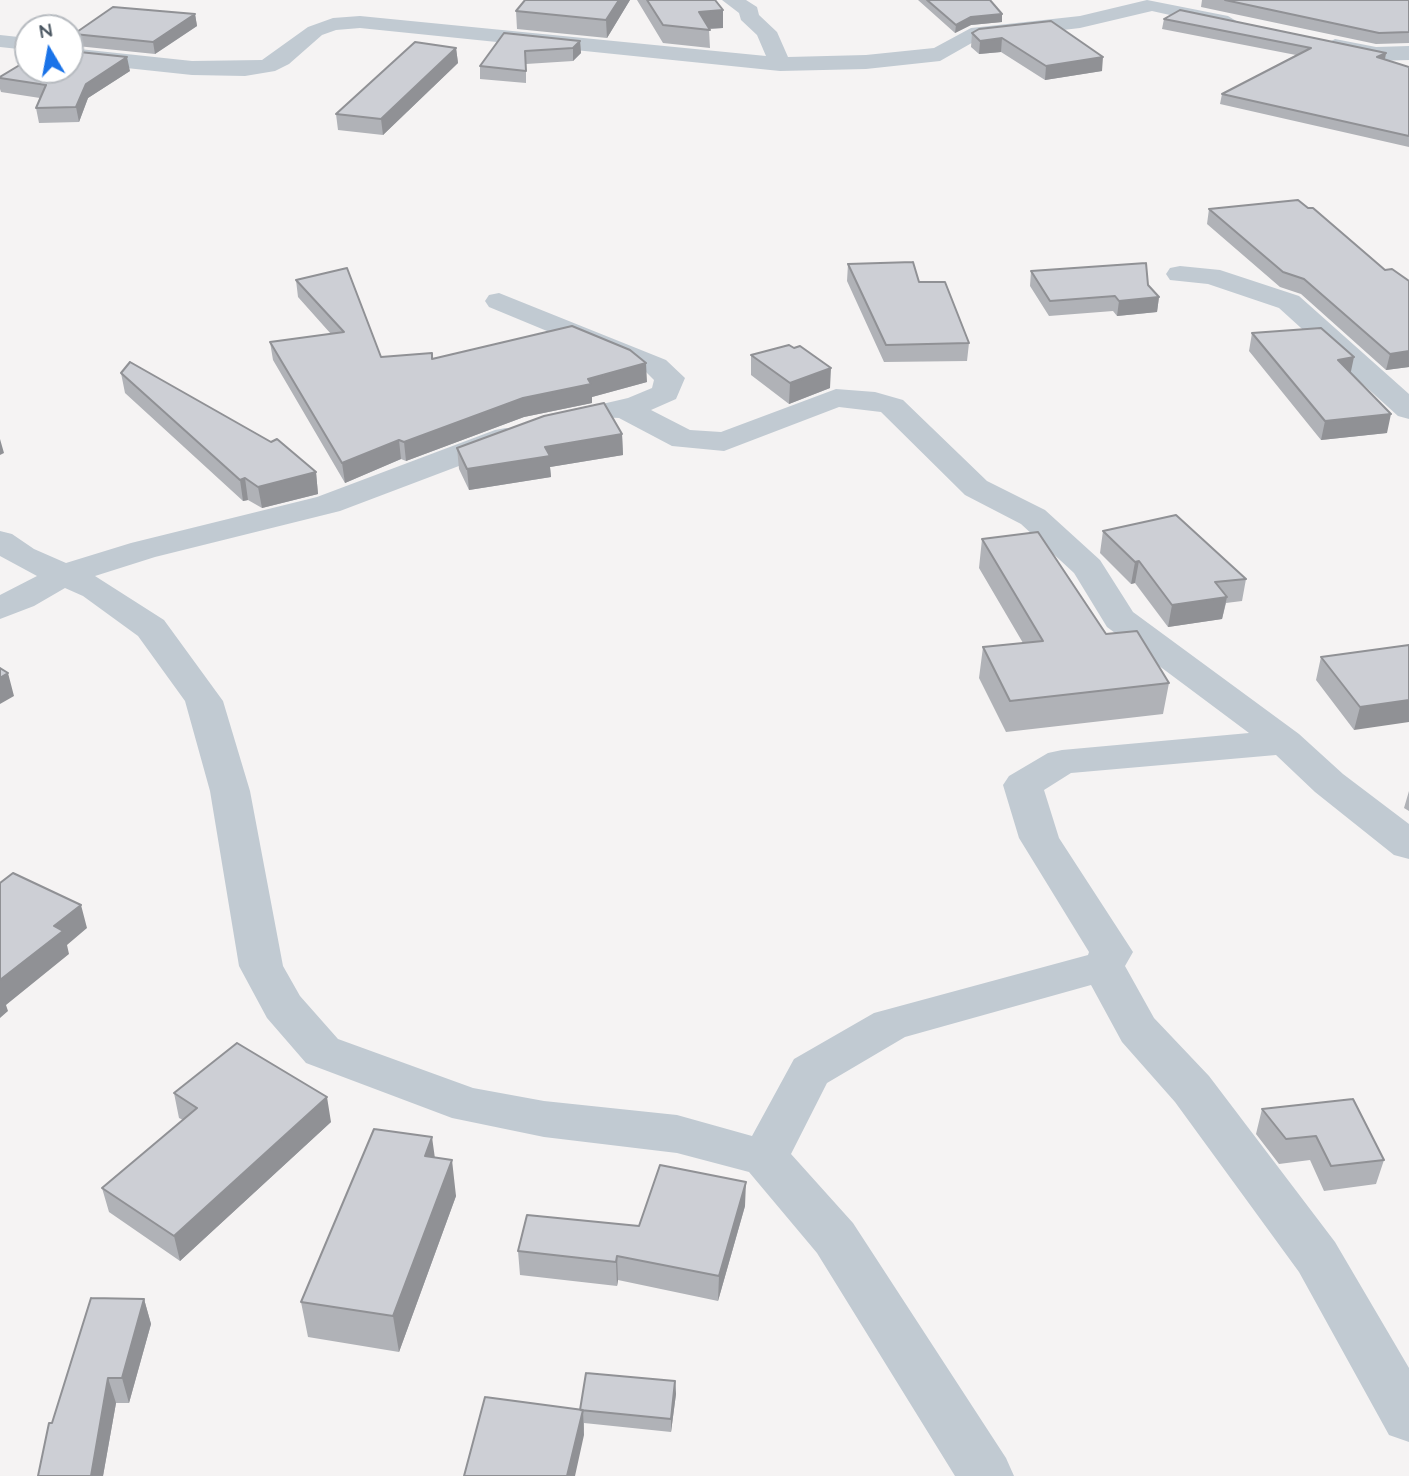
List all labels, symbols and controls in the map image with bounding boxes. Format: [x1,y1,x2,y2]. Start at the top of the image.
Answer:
north arrow [14,14,84,84]
text: N [37,17,55,43]

